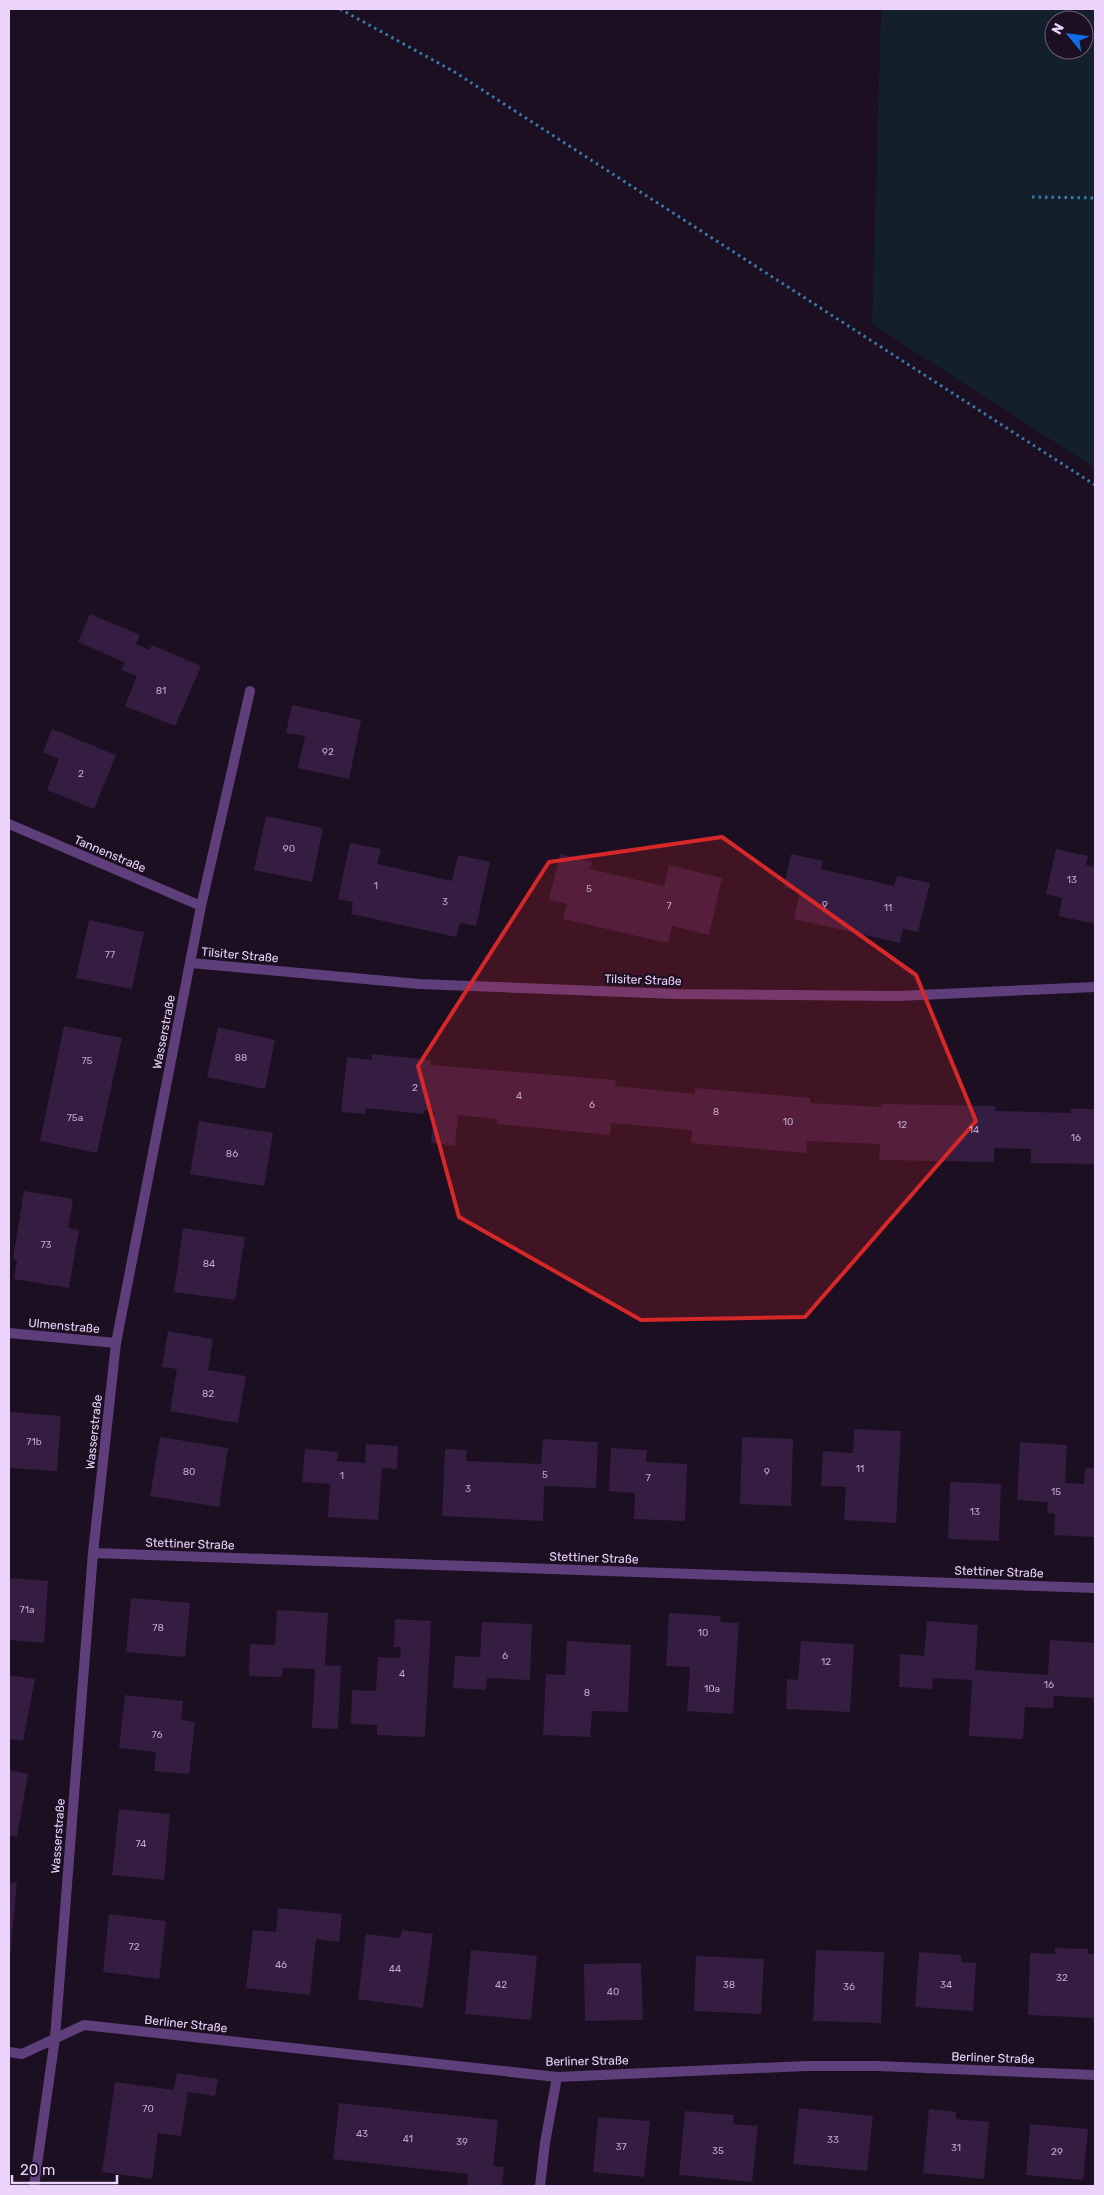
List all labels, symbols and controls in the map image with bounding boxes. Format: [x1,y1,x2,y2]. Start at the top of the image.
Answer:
north arrow [1044,10,1094,60]
text: N [1048,20,1068,37]
house number: 81 [156,685,166,697]
house number: 92 [322,746,334,758]
house number: 2 [78,768,84,780]
street label: Tannenstraße [72,833,148,876]
house number: 90 [283,843,295,855]
house number: 13 [1067,874,1077,886]
house number: 1 [374,880,378,892]
house number: 5 [586,883,592,895]
house number: 3 [442,896,448,908]
house number: 9 [822,899,828,911]
house number: 7 [666,900,672,912]
house number: 11 [884,902,892,914]
street label: Tilsiter Straße [201,945,279,965]
house number: 77 [105,949,115,961]
street label: Tilsiter Straße [604,972,682,988]
street label: Wasserstraße [150,993,178,1070]
house number: 88 [235,1052,247,1064]
house number: 75 [81,1055,93,1067]
house number: 2 [412,1082,418,1094]
house number: 4 [516,1090,522,1102]
house number: 6 [589,1099,595,1111]
house number: 8 [713,1106,719,1118]
house number: 75a [67,1112,83,1124]
house number: 10 [783,1116,793,1128]
house number: 12 [897,1119,907,1131]
house number: 14 [969,1124,979,1136]
house number: 16 [1071,1132,1081,1144]
house number: 86 [226,1148,238,1160]
house number: 73 [40,1239,52,1251]
house number: 84 [203,1258,215,1270]
street label: Ulmenstraße [28,1316,101,1336]
house number: 82 [202,1388,214,1400]
street label: Wasserstraße [83,1394,105,1470]
house number: 71b [26,1436,42,1448]
house number: 11 [856,1463,864,1475]
house number: 80 [183,1466,195,1478]
house number: 9 [764,1466,770,1478]
house number: 5 [542,1469,548,1481]
house number: 1 [340,1470,344,1482]
house number: 7 [645,1472,651,1484]
house number: 3 [465,1483,471,1495]
house number: 15 [1051,1486,1061,1498]
house number: 13 [970,1506,980,1518]
street label: Stettiner Straße [145,1535,235,1553]
street label: Stettiner Straße [549,1549,639,1567]
street label: Stettiner Straße [954,1563,1044,1581]
house number: 71a [20,1604,34,1616]
house number: 78 [152,1622,164,1634]
house number: 10 [698,1627,708,1639]
house number: 6 [502,1650,508,1662]
house number: 12 [821,1656,831,1668]
house number: 4 [399,1668,405,1680]
house number: 16 [1044,1679,1054,1691]
house number: 10a [704,1683,720,1695]
house number: 8 [584,1687,590,1699]
house number: 76 [152,1729,162,1741]
street label: Wasserstraße [48,1798,68,1874]
house number: 74 [136,1838,147,1850]
house number: 72 [129,1941,140,1953]
house number: 46 [275,1959,287,1971]
house number: 44 [389,1963,401,1975]
house number: 32 [1056,1972,1068,1984]
house number: 42 [495,1979,507,1991]
house number: 38 [723,1979,735,1991]
house number: 34 [940,1979,952,1991]
house number: 36 [843,1981,855,1993]
house number: 40 [607,1986,619,1998]
street label: Berliner Straße [144,2013,228,2035]
street label: Berliner Straße [951,2050,1035,2066]
street label: Berliner Straße [545,2053,629,2069]
house number: 70 [142,2103,154,2115]
house number: 43 [356,2128,368,2140]
house number: 41 [403,2133,413,2145]
house number: 33 [827,2134,839,2146]
house number: 39 [456,2136,468,2148]
house number: 37 [615,2141,627,2153]
house number: 31 [951,2142,961,2154]
house number: 35 [712,2145,724,2157]
house number: 29 [1051,2146,1063,2158]
scale bar [12,2152,118,2184]
text: 20 m [20,2161,55,2179]

